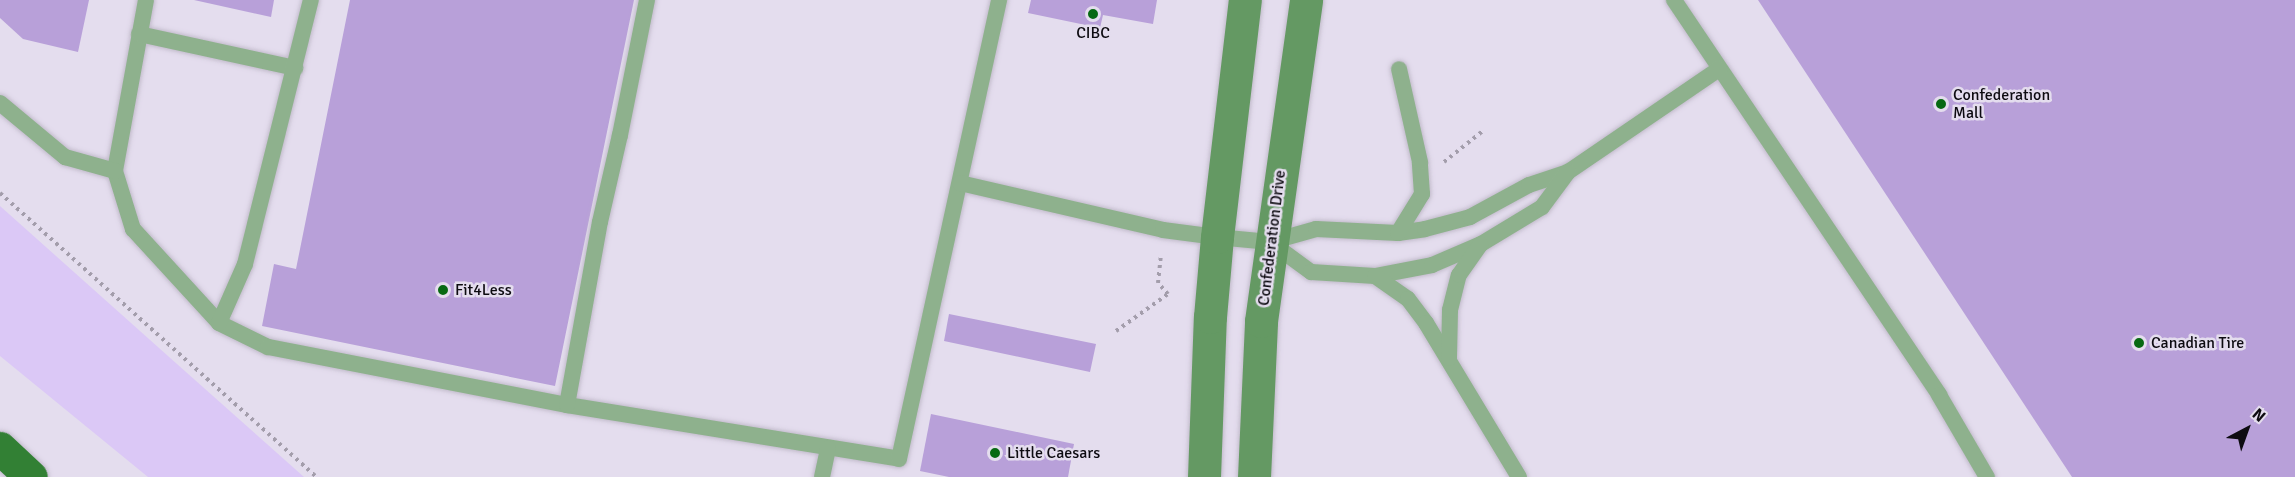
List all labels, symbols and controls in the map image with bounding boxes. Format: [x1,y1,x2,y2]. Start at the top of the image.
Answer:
marker: CIBC [1086,7,1100,21]
place label: CIBC [1076,23,1110,43]
place label: Confederation Mall [1953,85,2050,123]
marker: Confederation Mall [1934,97,1948,111]
street label: Confederation Drive [1254,169,1290,307]
place label: Fit4Less [455,280,512,300]
marker: Fit4Less [436,283,450,297]
place label: Canadian Tire [2151,333,2244,353]
marker: Canadian Tire [2132,336,2146,350]
north arrow [2217,399,2277,459]
text: N [2248,404,2270,427]
place label: Little Caesars [1007,443,1100,463]
marker: Little Caesars [988,446,1002,460]

